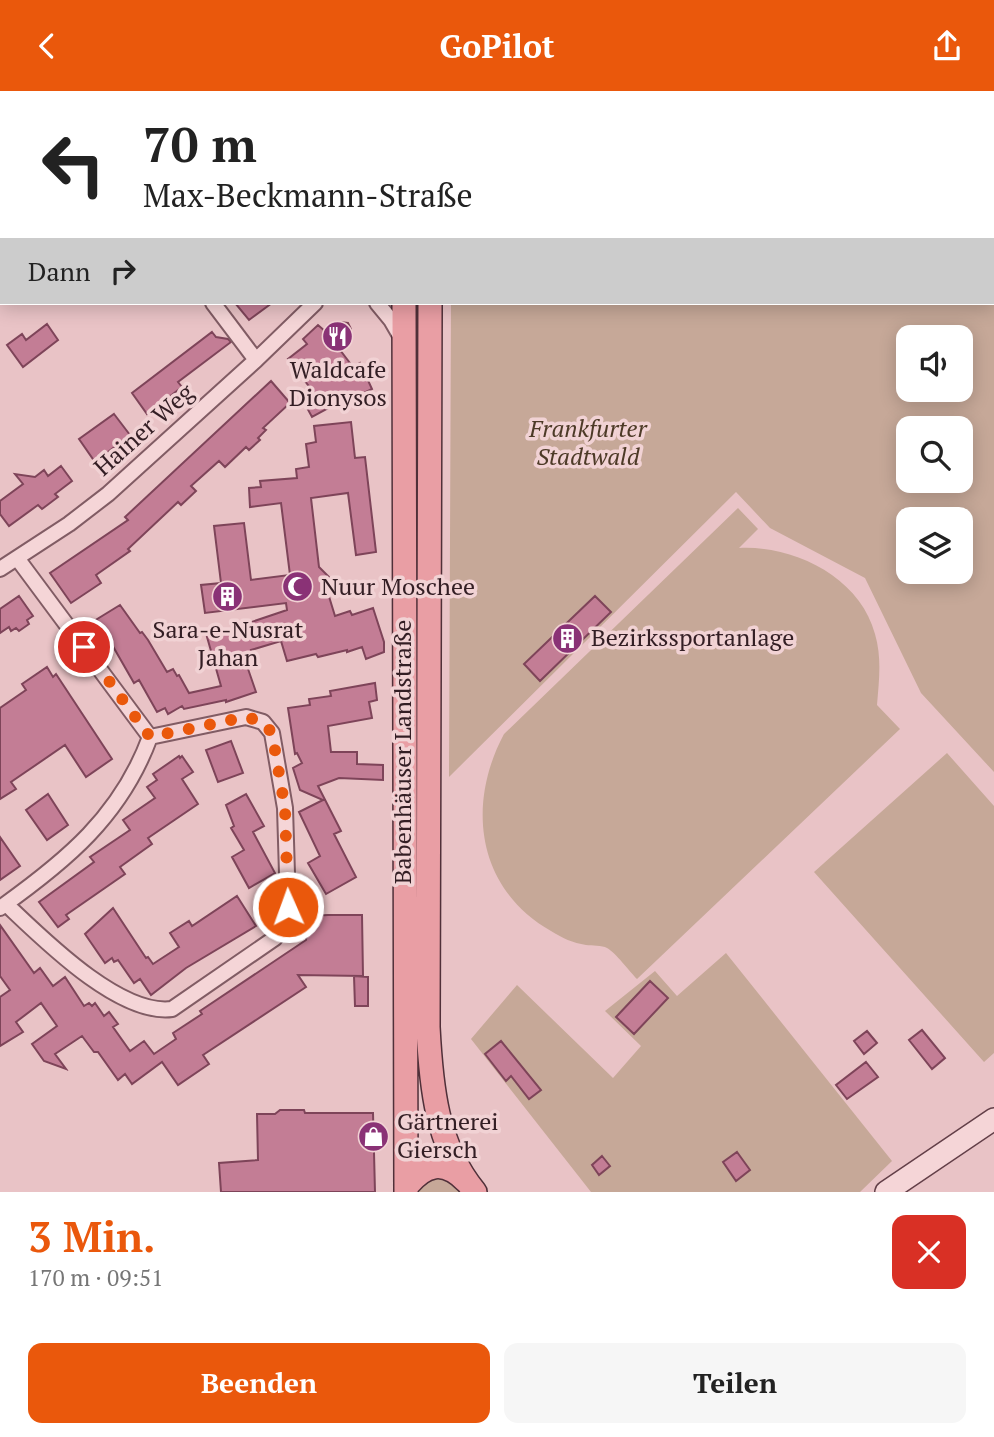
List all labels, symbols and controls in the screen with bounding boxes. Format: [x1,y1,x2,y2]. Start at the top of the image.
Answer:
text: GoPilot [439,25,555,67]
icon: back [28,27,66,65]
icon: share [928,27,966,65]
text: 70 m [143,111,257,176]
icon: left [28,119,119,210]
text: Max-Beckmann-Straße [143,174,473,216]
icon: right [104,252,142,290]
text: Dann [28,254,90,288]
restaurant icon: Waldcafe Dionysos [321,319,355,353]
map controls [896,325,973,584]
button: sound [896,325,973,402]
place label: Waldcafe Dionysos [289,353,387,413]
street label: Hainer Weg [87,376,200,483]
park label: Frankfurter Stadtwald [528,412,648,472]
button: search [896,416,973,493]
button: layers [896,507,973,584]
mosque icon: Nuur Moschee [281,570,315,604]
place label: Nuur Moschee [321,570,475,602]
building icon: Sara-e-Nusrat Jahan [211,579,245,613]
place label: Sara-e-Nusrat Jahan [153,613,303,673]
pin [54,617,114,677]
street label: Babenhäuser Landstraße [386,620,418,884]
building icon: Bezirkssportanlage [551,621,585,655]
place label: Bezirkssportanlage [591,621,794,653]
icon: arrive [65,628,103,666]
position arrow [251,870,325,944]
place label: Gärtnerei Giersch [397,1105,499,1165]
shop icon: Gärtnerei Giersch [357,1119,391,1153]
text: 3 Min. [28,1208,156,1264]
button: close [892,1215,966,1289]
text: 170 m · 09:51 [28,1262,163,1293]
button: Beenden [28,1343,490,1423]
button: Teilen [504,1343,966,1423]

